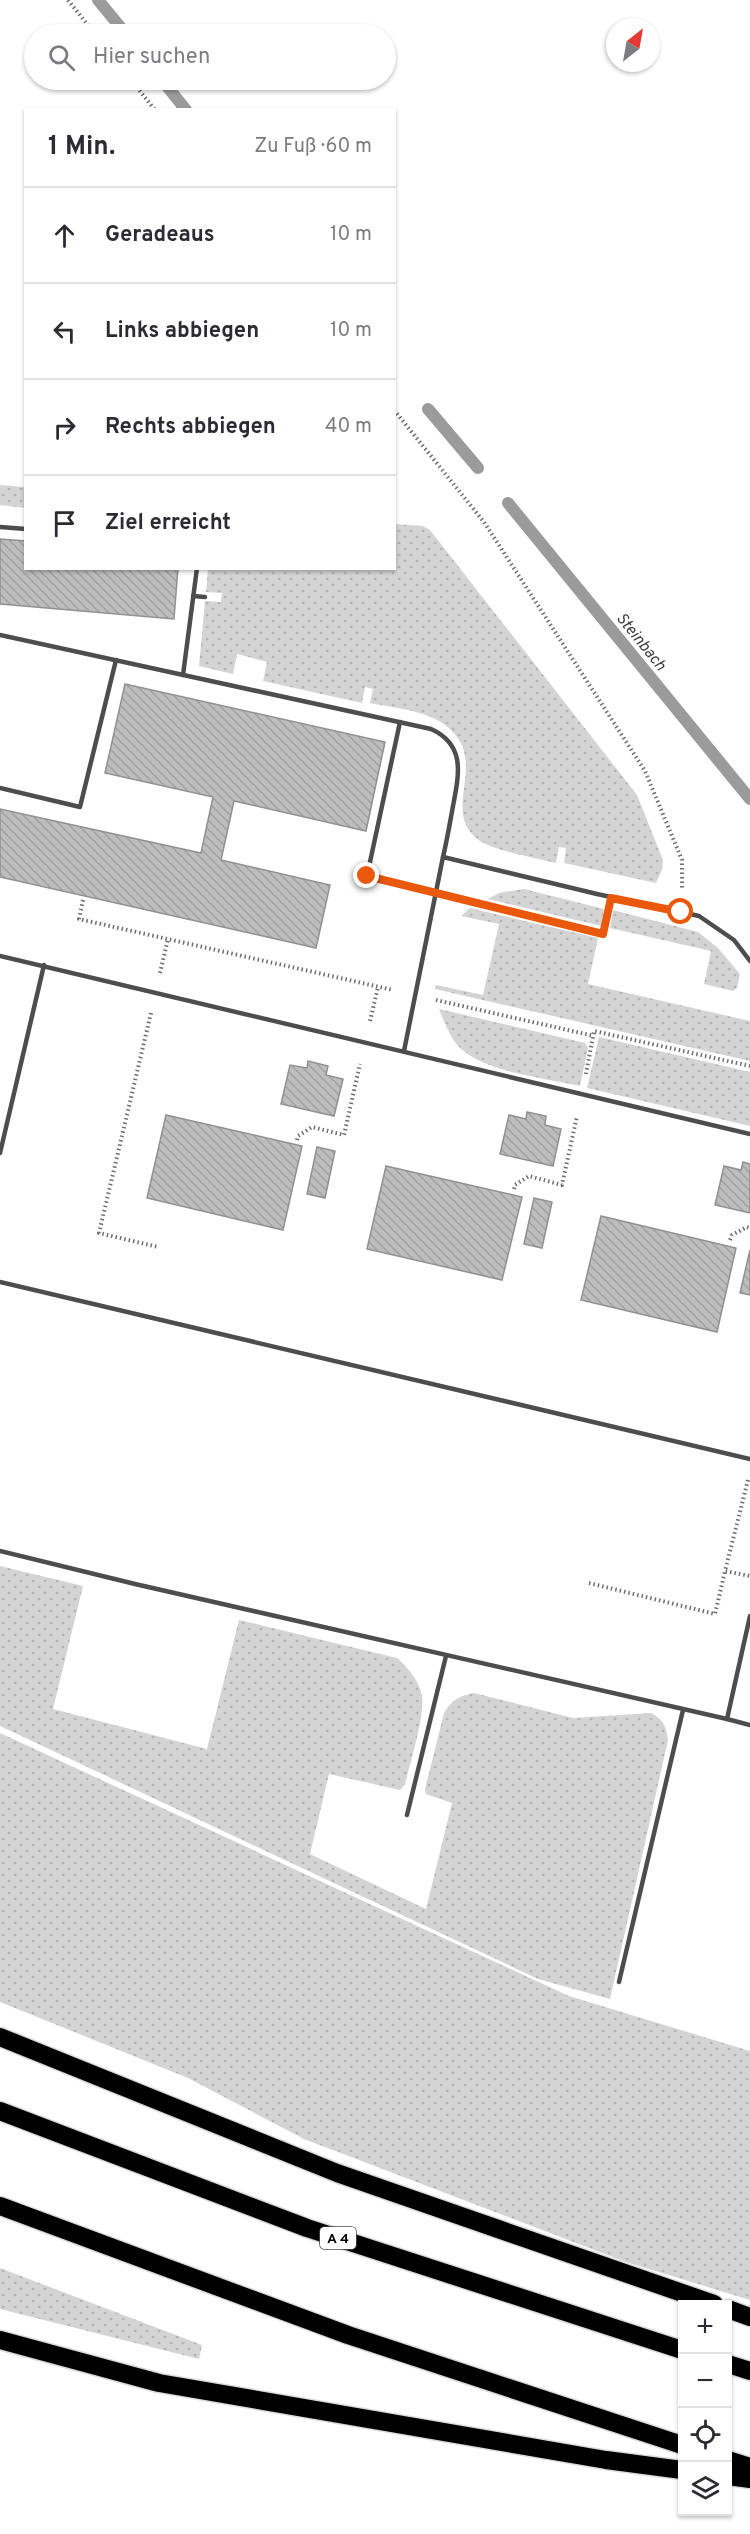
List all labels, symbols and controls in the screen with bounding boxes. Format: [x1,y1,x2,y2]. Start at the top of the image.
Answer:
north arrow [606,18,660,72]
search box [24,24,396,90]
icon: search [45,41,78,74]
text: Hier suchen [93,44,210,71]
text: 1 Min. [48,131,115,164]
text: Zu Fuß · 60 m [254,134,372,160]
icon: ahead [48,219,81,252]
text: Geradeaus [105,222,215,249]
text: 10 m [330,222,372,248]
icon: left [48,315,81,348]
text: Links abbiegen [105,318,259,345]
text: 10 m [330,318,372,344]
icon: right [48,411,81,444]
text: Rechts abbiegen [105,414,276,441]
text: 40 m [325,414,372,440]
icon: arrive [48,507,81,540]
text: Ziel erreicht [105,510,231,537]
water label: Steinbach [611,609,670,676]
route end [353,862,379,888]
route start [667,898,693,924]
road number: A 4 [320,2227,356,2249]
map controls [678,2300,732,2516]
button: + [678,2300,732,2354]
button: − [678,2354,732,2408]
button: locate [678,2408,732,2462]
button: layers [678,2462,732,2516]

